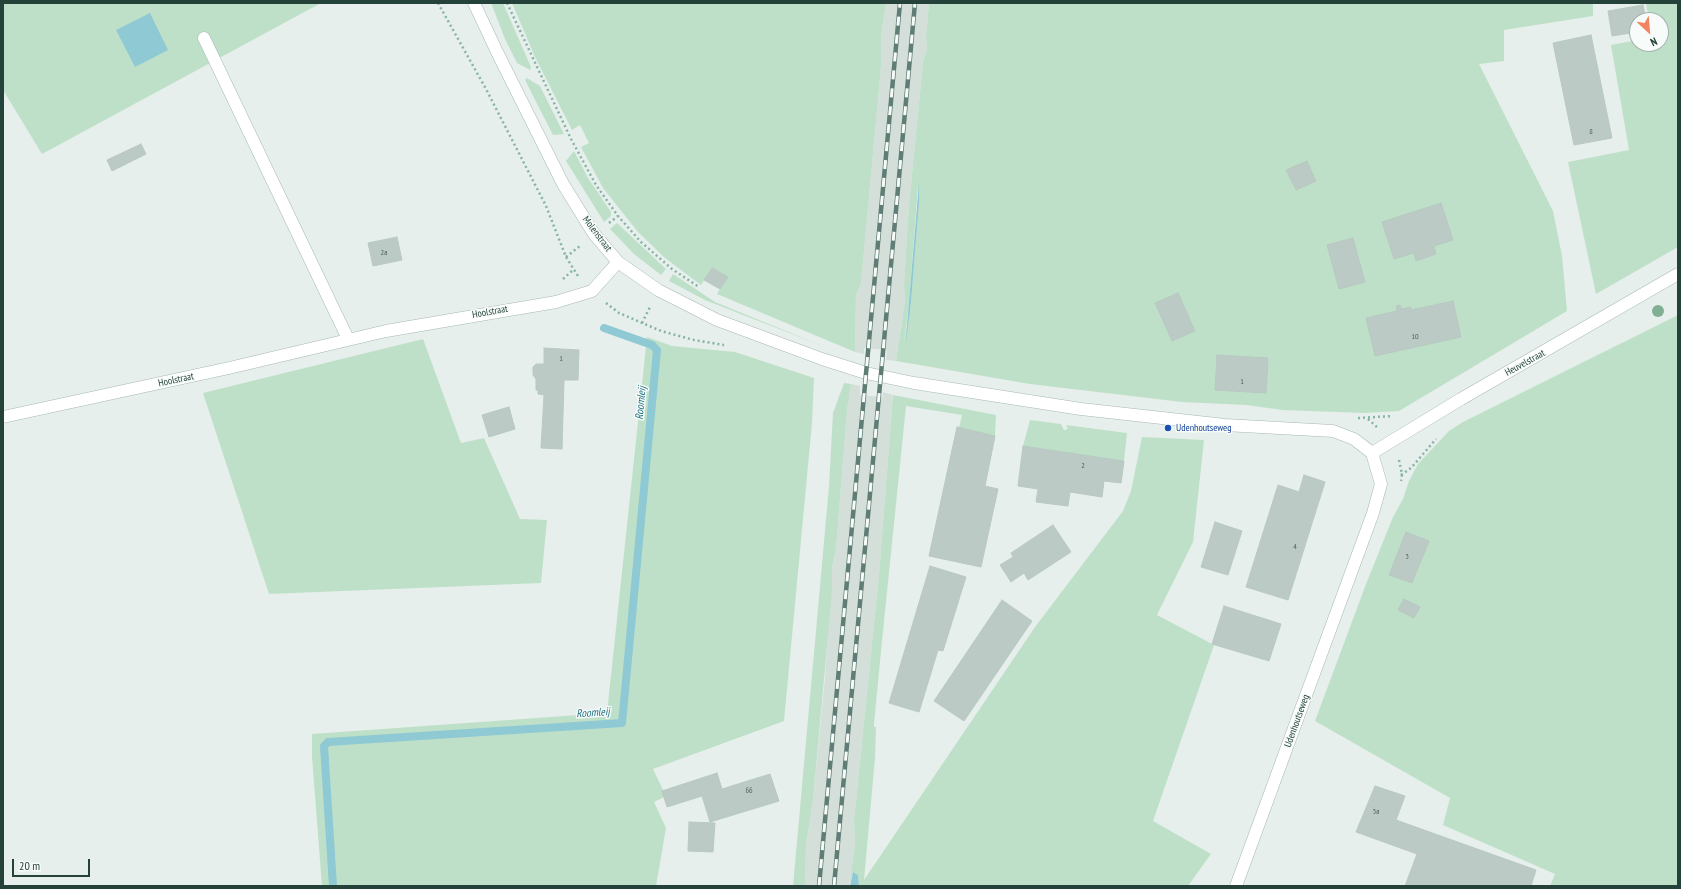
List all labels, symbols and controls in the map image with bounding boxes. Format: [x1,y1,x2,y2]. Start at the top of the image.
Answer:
north arrow [1629,12,1669,52]
text: N [1648,34,1660,49]
house number: 8 [1589,127,1593,137]
street label: Molenstraat [580,214,614,254]
house number: 2a [381,248,387,258]
street label: Hoolstraat [471,303,509,321]
house number: 10 [1411,332,1419,342]
street label: Heuvelstraat [1503,347,1547,379]
house number: 1 [559,354,563,364]
street label: Hoolstraat [157,370,195,390]
house number: 1 [1240,377,1244,387]
water label: Roomleij [633,386,649,420]
place label: Udenhoutseweg [1176,422,1231,434]
marker: Udenhoutseweg [1163,423,1173,433]
house number: 2 [1081,461,1085,471]
house number: 4 [1293,542,1297,552]
house number: 3 [1405,552,1409,562]
street label: Udenhoutseweg [1282,693,1312,749]
water label: Roomleij [576,705,610,721]
house number: 66 [745,786,753,796]
house number: 3a [1373,807,1379,817]
scale bar [14,851,92,877]
text: 20 m [19,858,40,873]

